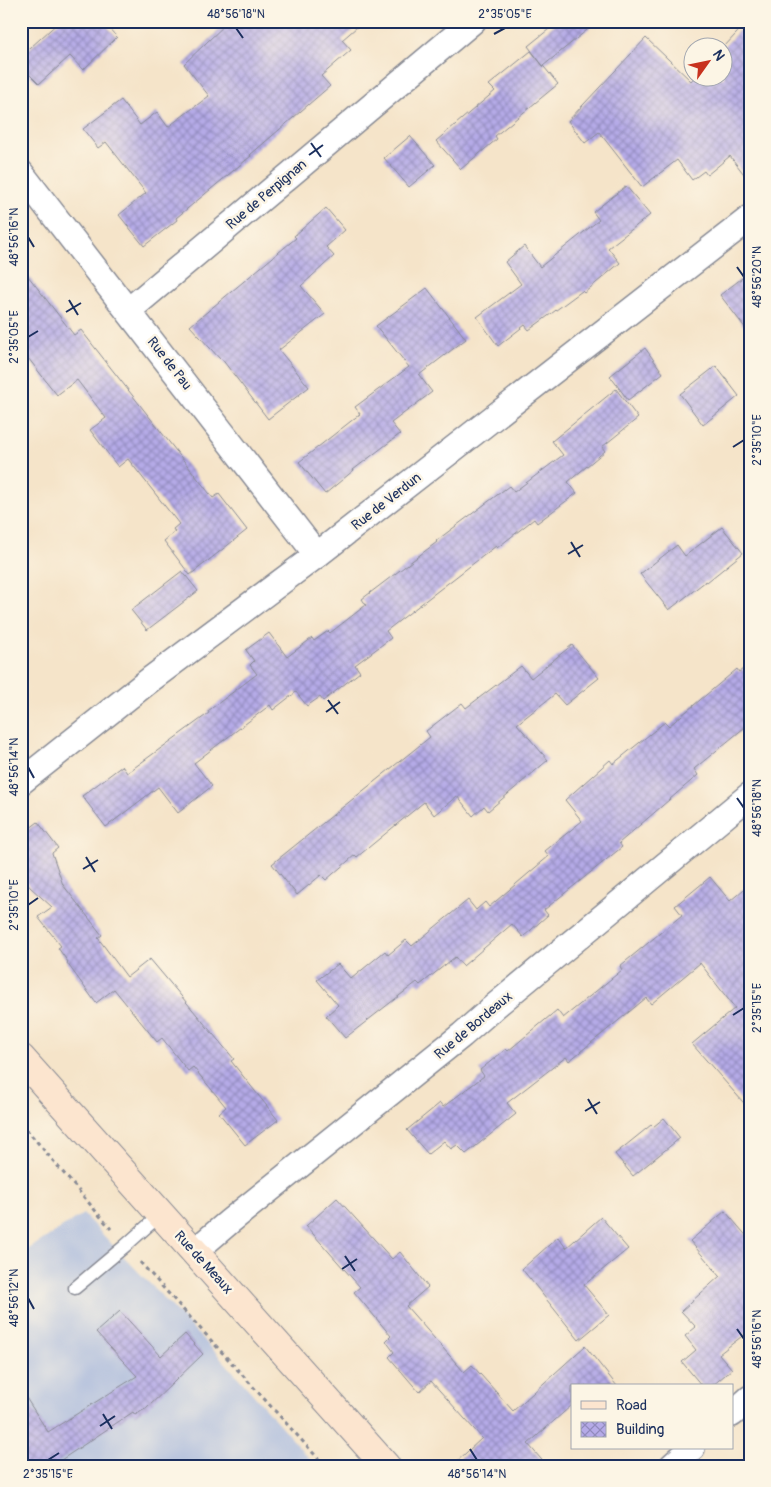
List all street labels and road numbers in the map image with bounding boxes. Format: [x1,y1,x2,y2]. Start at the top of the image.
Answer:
street label: Rue de Perpignan [223,156,310,233]
street label: Rue de Pau [144,333,196,393]
street label: Rue de Verdun [348,469,425,534]
street label: Rue de Bordeaux [431,988,516,1063]
street label: Rue de Meaux [171,1227,236,1297]

